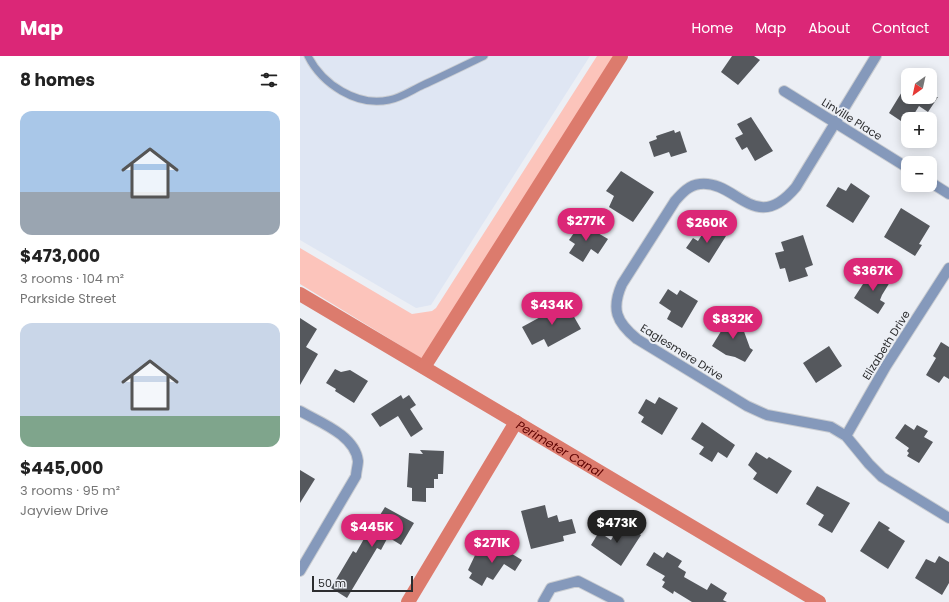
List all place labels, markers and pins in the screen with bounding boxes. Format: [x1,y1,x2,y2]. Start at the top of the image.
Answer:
pin: $277K [558,208,614,242]
pin: $260K [679,210,735,244]
pin: $367K [845,258,901,292]
pin: $434K [524,292,580,326]
pin: $832K [705,306,761,340]
pin: $473K [589,510,645,544]
pin: $445K [344,514,400,548]
pin: $271K [464,530,520,564]

